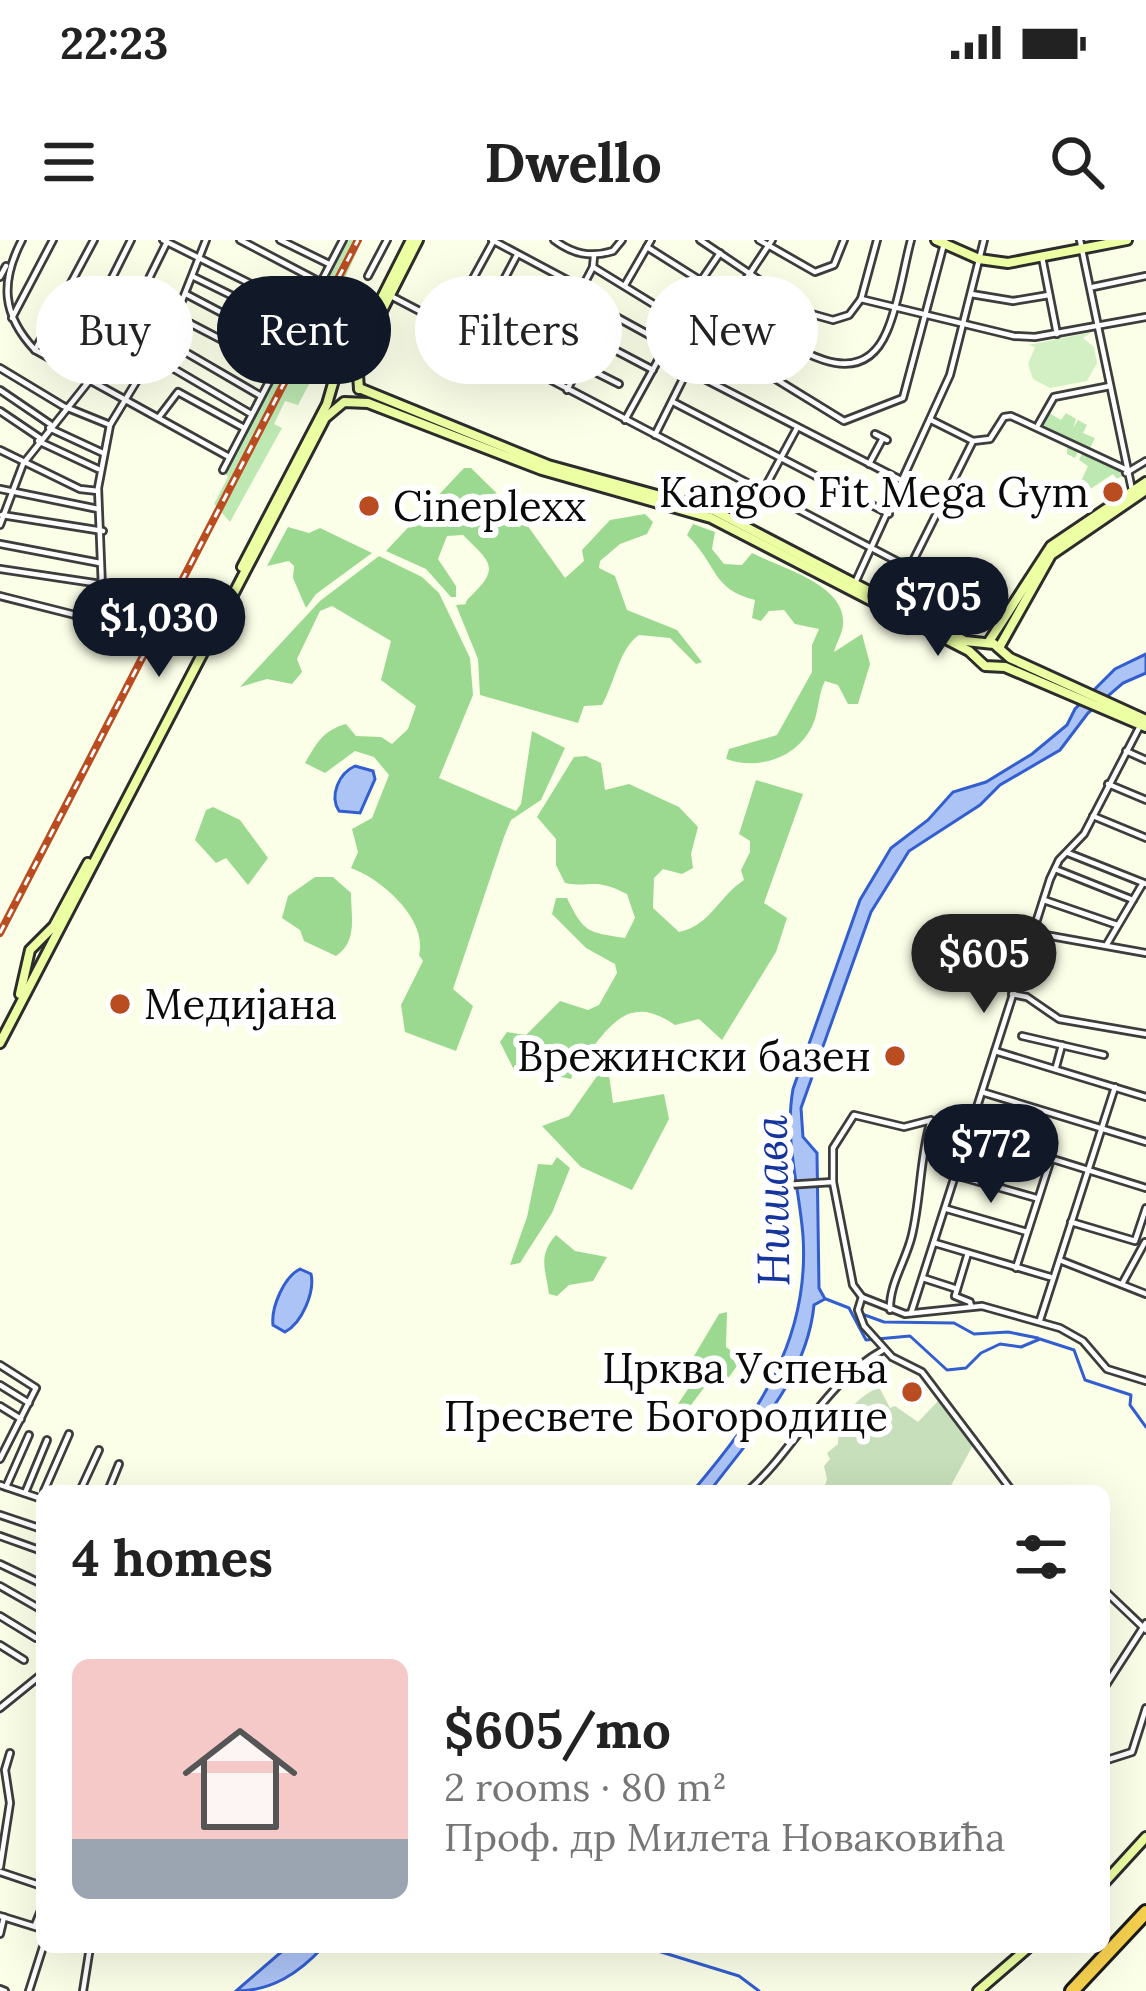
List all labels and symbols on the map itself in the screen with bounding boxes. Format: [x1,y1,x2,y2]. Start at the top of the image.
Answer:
place label: Kangoo Fit Mega Gym [659,465,1089,519]
place label: Cineplexx [393,479,586,533]
marker: Kangoo Fit Mega Gym [1100,479,1126,505]
marker: Cineplexx [356,493,382,519]
pin: $705 [867,557,1009,659]
pin: $1,030 [61,578,257,680]
pin: $605 [913,914,1055,1016]
place label: Медијана [144,977,337,1031]
marker: Медијана [107,991,133,1017]
place label: Врежински базен [517,1029,871,1083]
marker: Врежински базен [882,1043,908,1069]
pin: $772 [920,1104,1062,1206]
water label: Нишава [742,1115,801,1287]
place label: Црква Успења Пресвете Богородице [444,1341,888,1443]
marker: Црква Успења Пресвете Богородице [899,1379,925,1405]

